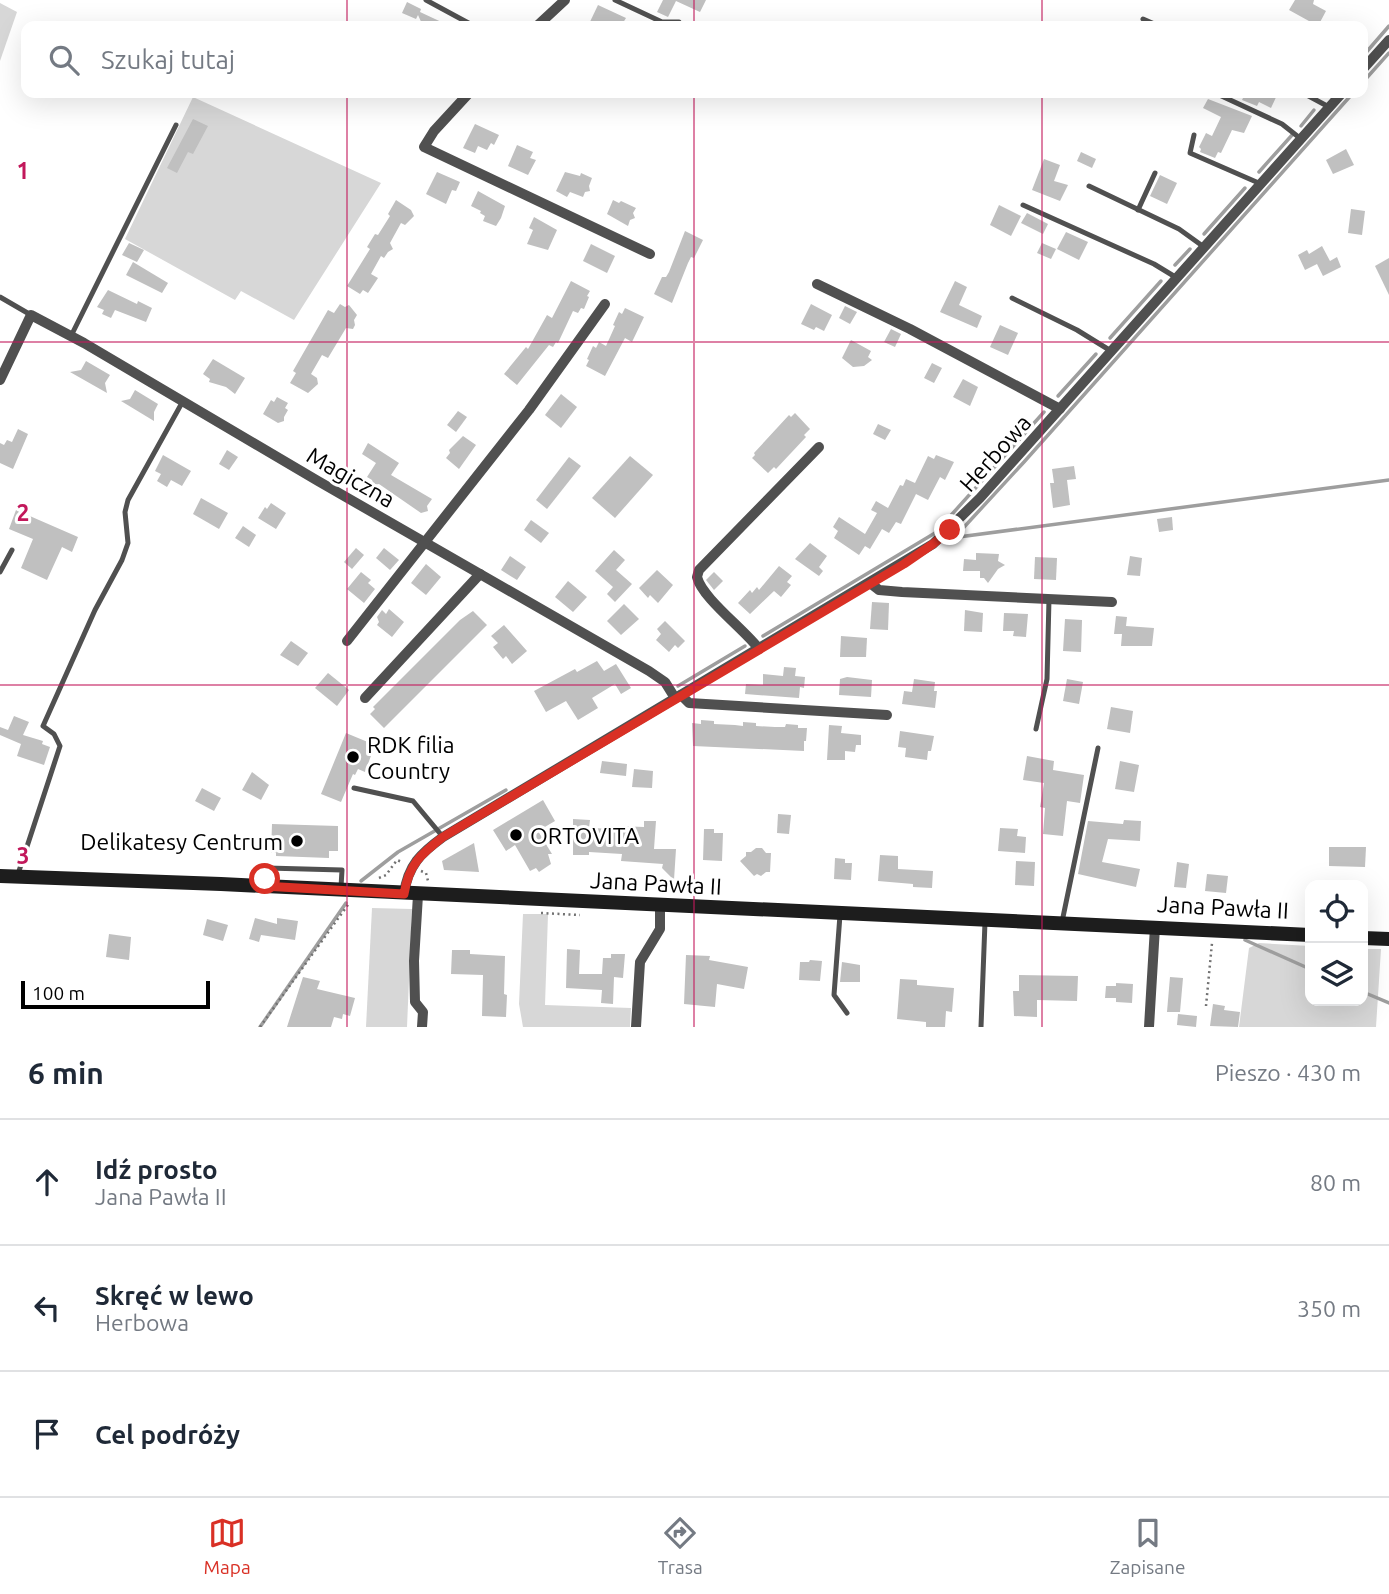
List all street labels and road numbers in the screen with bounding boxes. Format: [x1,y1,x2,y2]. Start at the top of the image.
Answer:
street label: Herbowa [954,410,1036,496]
street label: Magiczna [303,442,399,512]
street label: Jana Pawła II [590,867,722,899]
street label: Jana Pawła II [1157,891,1289,923]

